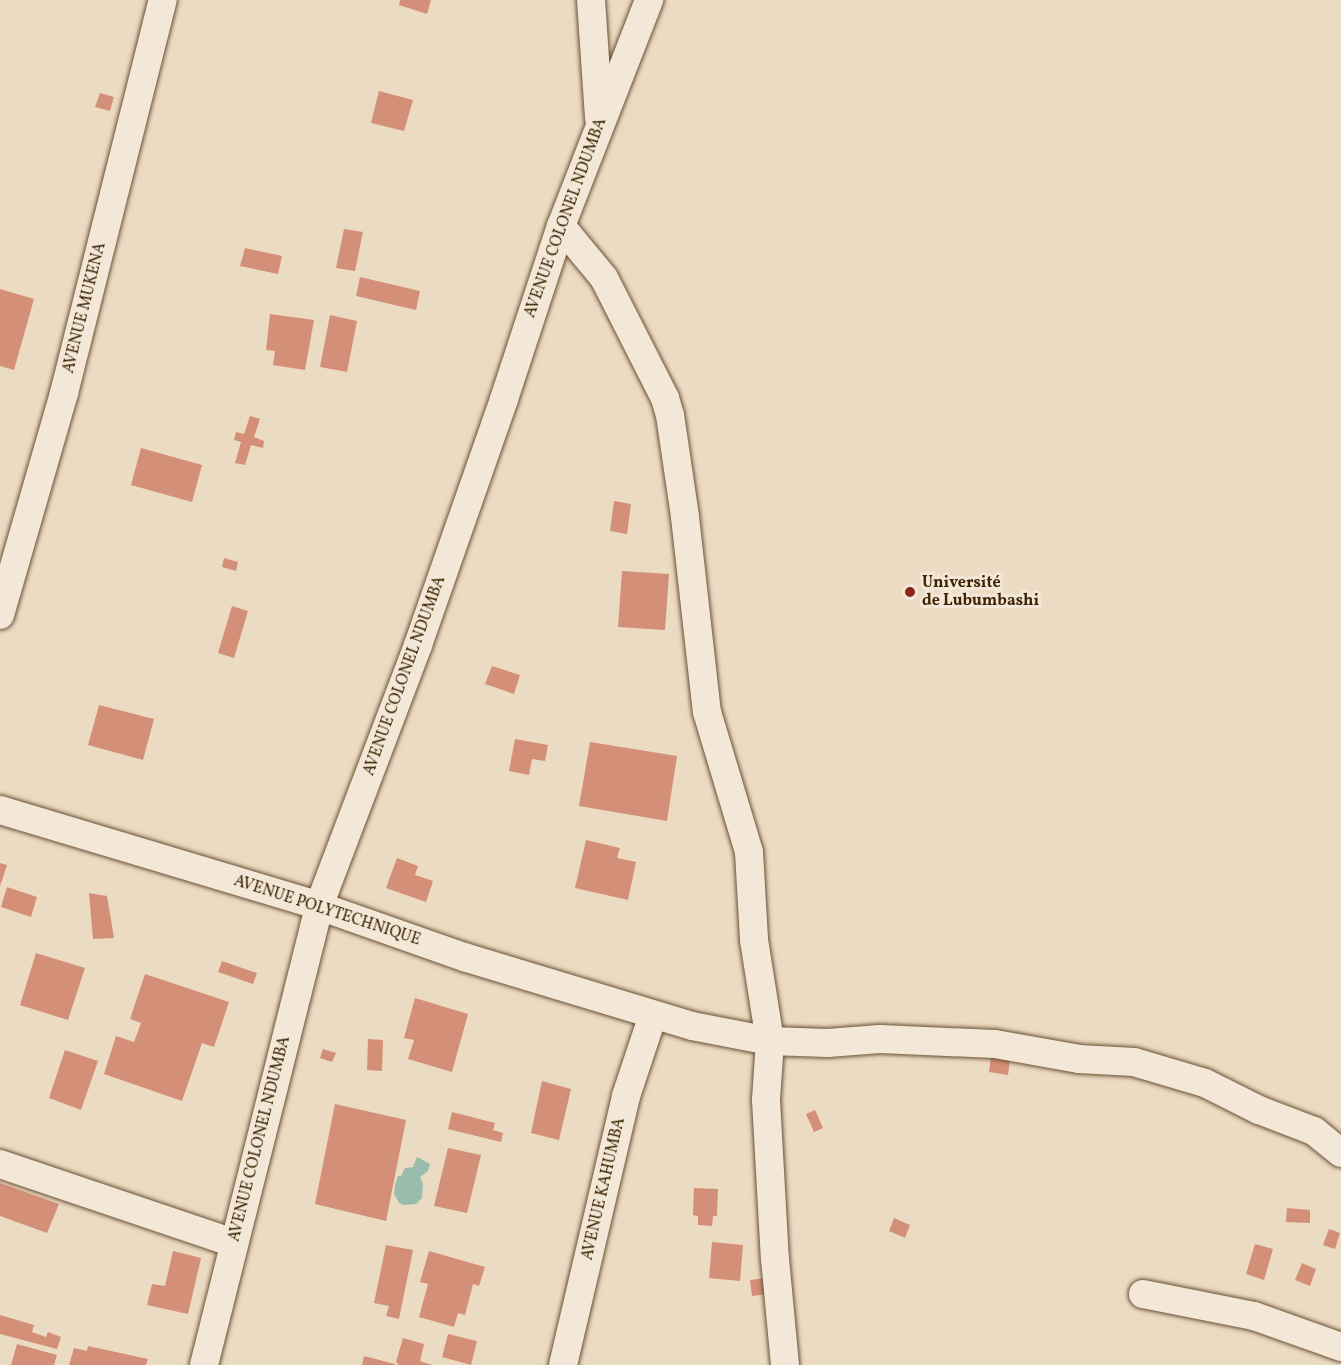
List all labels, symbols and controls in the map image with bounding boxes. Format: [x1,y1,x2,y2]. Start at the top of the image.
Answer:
street label: AVENUE COLONEL NDUMBA [521,116,611,320]
street label: AVENUE MUKENA [59,241,111,375]
place label: Université de Lubumbashi [922,573,1039,611]
street label: AVENUE COLONEL NDUMBA [360,574,450,778]
marker: Université de Lubumbashi [903,585,917,599]
street label: AVENUE POLYTECHNIQUE [231,872,423,950]
street label: AVENUE COLONEL NDUMBA [225,1034,295,1244]
street label: AVENUE KAHUMBA [578,1116,630,1262]

